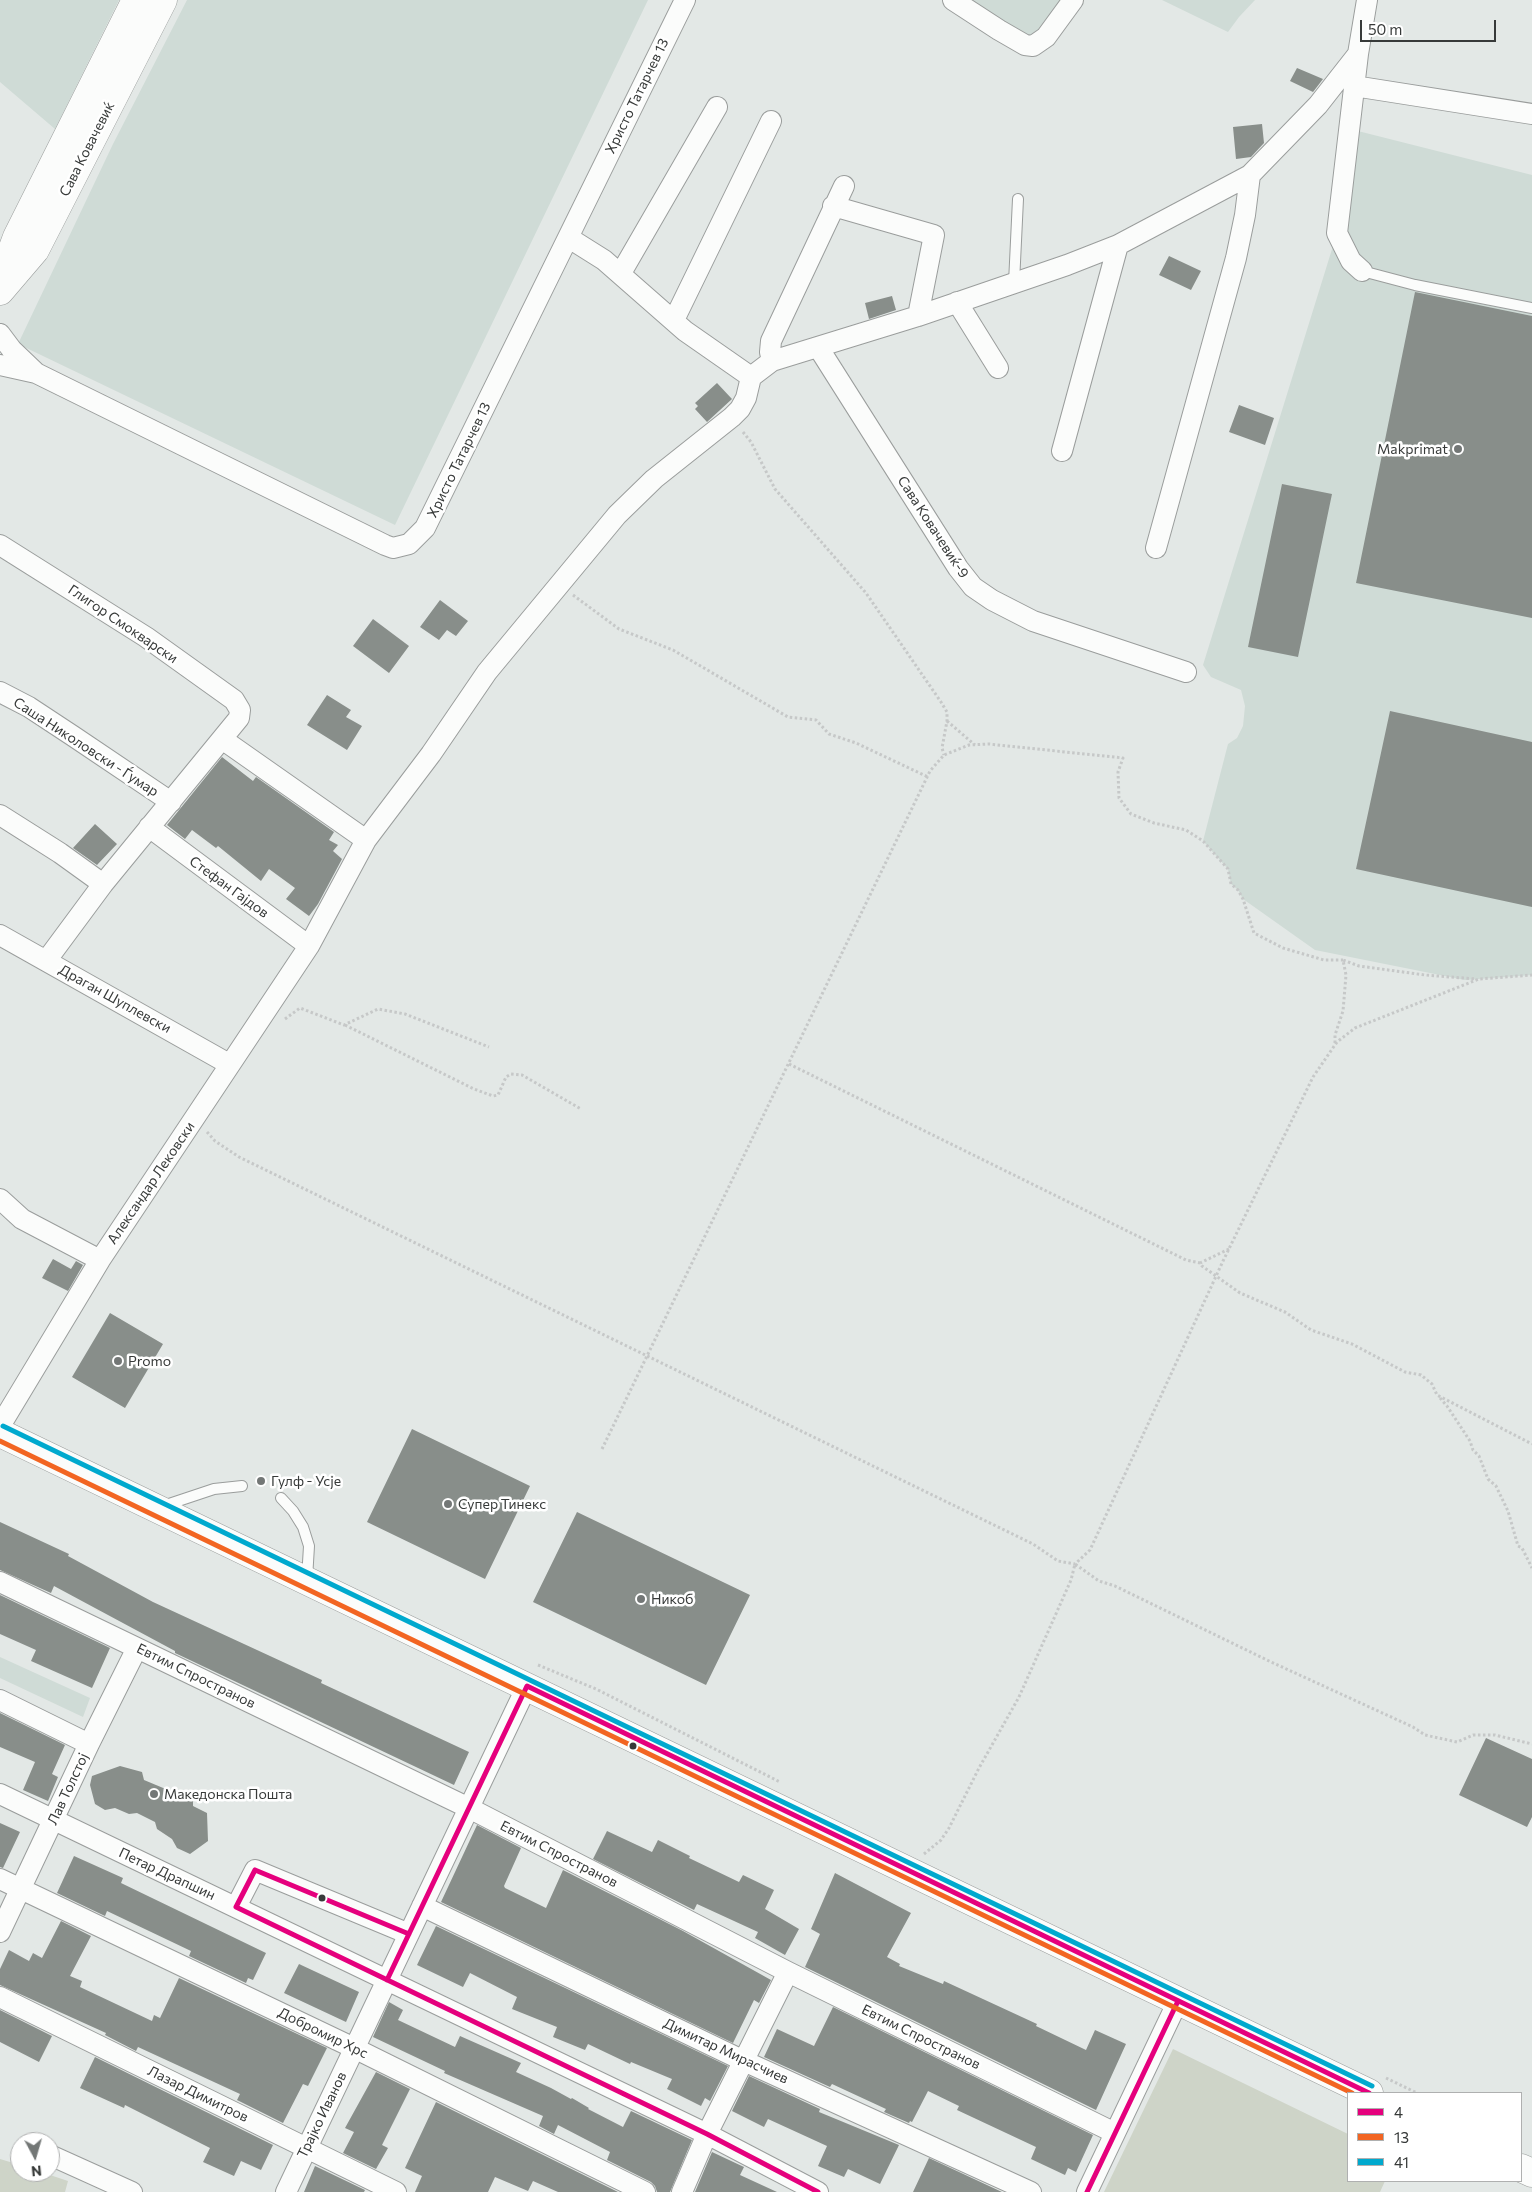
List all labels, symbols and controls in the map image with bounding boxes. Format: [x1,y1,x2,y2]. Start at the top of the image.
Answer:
scale bar [1362,10,1498,42]
text: 50 m [1368,20,1402,38]
street label: Христо Татарчев 13 [602,36,672,156]
street label: Сава Ковачевиќ [56,99,118,199]
street label: Христо Татарчев 13 [424,400,494,520]
place label: Makprimat [1377,441,1448,457]
marker: Makprimat [1452,443,1464,455]
street label: Сава Ковачевиќ-9 [894,473,972,581]
street label: Глигор Смокварски [65,581,181,667]
street label: Саша Николовски - Ѓумар [10,694,162,800]
street label: Стефан Гајдов [186,853,272,921]
street label: Драган Шуплевски [56,961,174,1037]
street label: Александар Лековски [104,1119,198,1247]
place label: Promo [128,1353,171,1369]
marker: Promo [112,1355,124,1367]
place label: Гулф - Усје [271,1473,341,1489]
marker: Гулф - Усје [255,1475,267,1487]
place label: Супер Тинекс [458,1496,546,1512]
marker: Супер Тинекс [442,1498,454,1510]
place label: Никоб [651,1591,694,1607]
marker: Никоб [635,1593,647,1605]
street label: Евтим Спространов [134,1640,258,1712]
unlabelled marker [628,1741,638,1751]
street label: Лав Толстој [44,1750,92,1828]
place label: Македонска Пошта [164,1786,292,1802]
marker: Македонска Пошта [148,1788,160,1800]
street label: Евтим Спространов [497,1817,621,1891]
street label: Петар Драпшин [116,1844,218,1904]
unlabelled marker [317,1893,327,1903]
street label: Евтим Спространов [859,2001,983,2073]
street label: Добромир Хрс [275,2004,371,2062]
street label: Димитар Мирасчиев [661,2015,791,2087]
street label: Лазар Димитров [145,2062,251,2126]
street label: Трајко Иванов [294,2069,350,2161]
legend [1347,2092,1522,2182]
text: 4 [1394,2103,1403,2121]
text: 13 [1394,2128,1409,2146]
north arrow [10,2132,60,2182]
text: 41 [1394,2153,1409,2171]
text: N [30,2162,43,2180]

